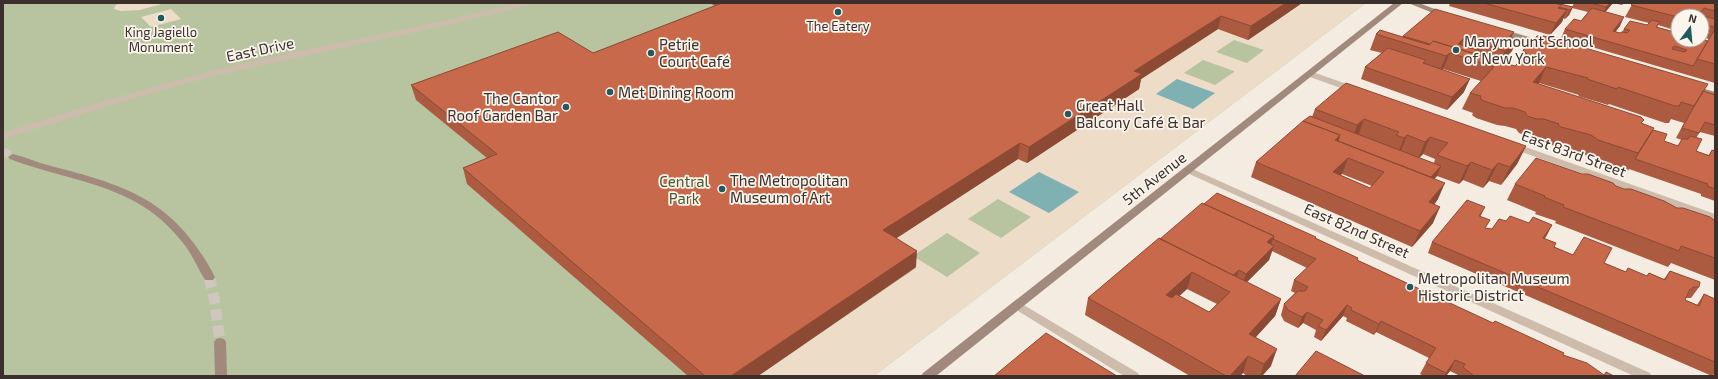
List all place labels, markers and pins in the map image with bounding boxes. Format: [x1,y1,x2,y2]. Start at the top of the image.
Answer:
marker: The Eatery [833,7,843,17]
marker: King Jagiello Monument [156,13,166,23]
place label: The Eatery [806,18,870,34]
place label: King Jagiello Monument [125,24,197,55]
place label: Marymount School of New York [1464,32,1594,67]
place label: Petrie Court Café [659,35,730,70]
marker: Marymount School of New York [1451,45,1461,55]
marker: Petrie Court Café [646,48,656,58]
place label: Met Dining Room [618,83,734,101]
marker: Met Dining Room [605,87,615,97]
place label: The Cantor Roof Garden Bar [447,89,558,124]
place label: Great Hall Balcony Café & Bar [1076,96,1206,131]
marker: The Cantor Roof Garden Bar [561,102,571,112]
marker: Great Hall Balcony Café & Bar [1063,109,1073,119]
place label: The Metropolitan Museum of Art [730,171,848,206]
marker: The Metropolitan Museum of Art [717,184,727,194]
place label: Metropolitan Museum Historic District [1418,269,1570,304]
marker: Metropolitan Museum Historic District [1405,282,1415,292]

